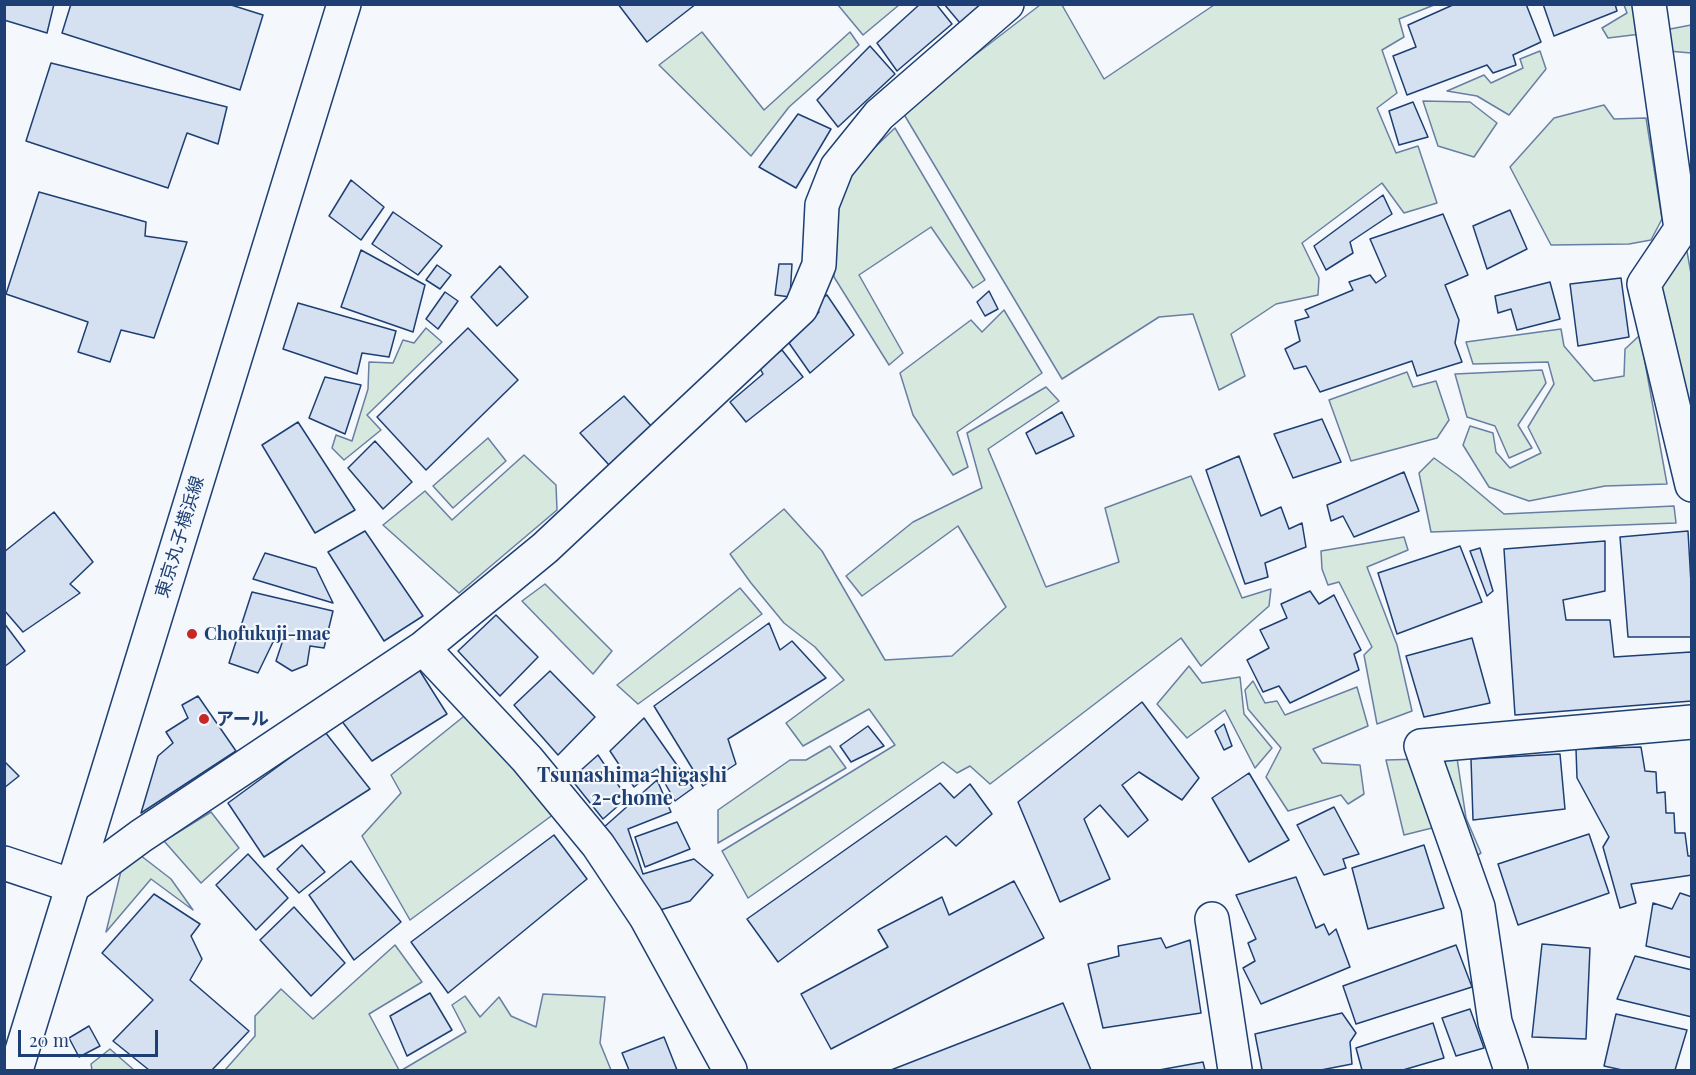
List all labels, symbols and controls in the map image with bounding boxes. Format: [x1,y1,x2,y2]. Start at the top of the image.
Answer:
street label: 東京丸子横浜線 [151,474,209,600]
place label: Chofukuji-mae [204,623,331,645]
marker: Chofukuji-mae [185,627,199,641]
place label: アール [216,708,269,730]
marker: アール [197,712,211,726]
district label: Tsunashima-higashi 2-chome [537,764,727,811]
scale bar [21,1018,160,1056]
text: 20 m [29,1028,69,1052]

